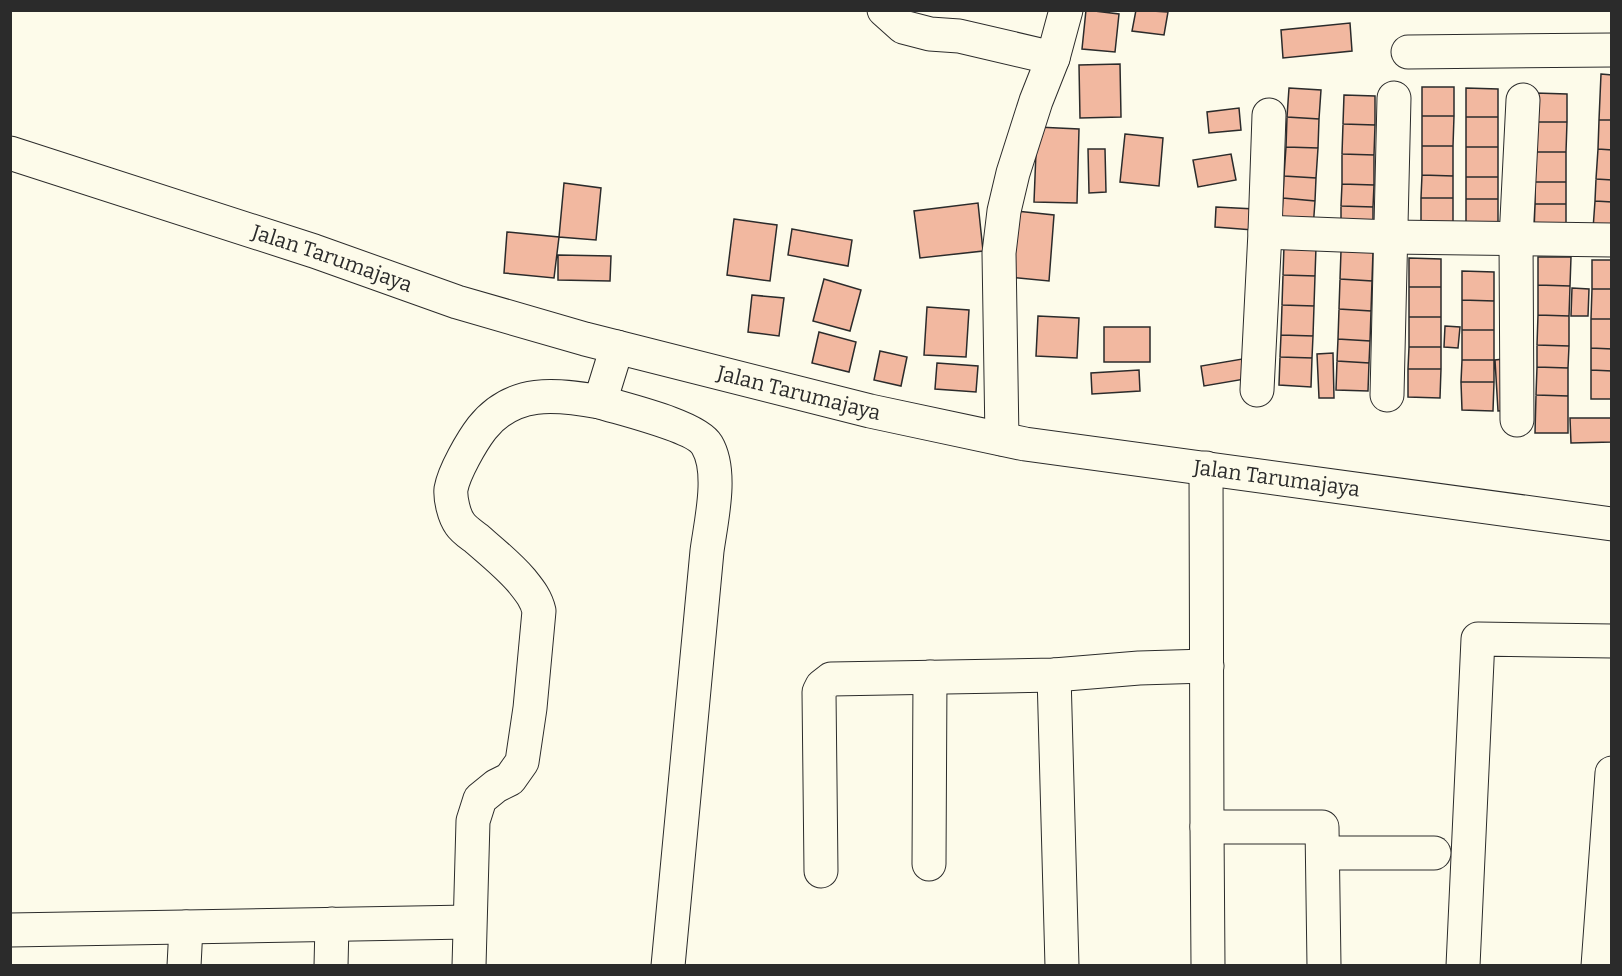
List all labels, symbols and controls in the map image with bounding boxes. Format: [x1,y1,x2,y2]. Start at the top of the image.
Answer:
street label: Jalan Tarumajaya [248,219,416,298]
street label: Jalan Tarumajaya [713,360,884,426]
street label: Jalan Tarumajaya [1191,454,1362,503]

